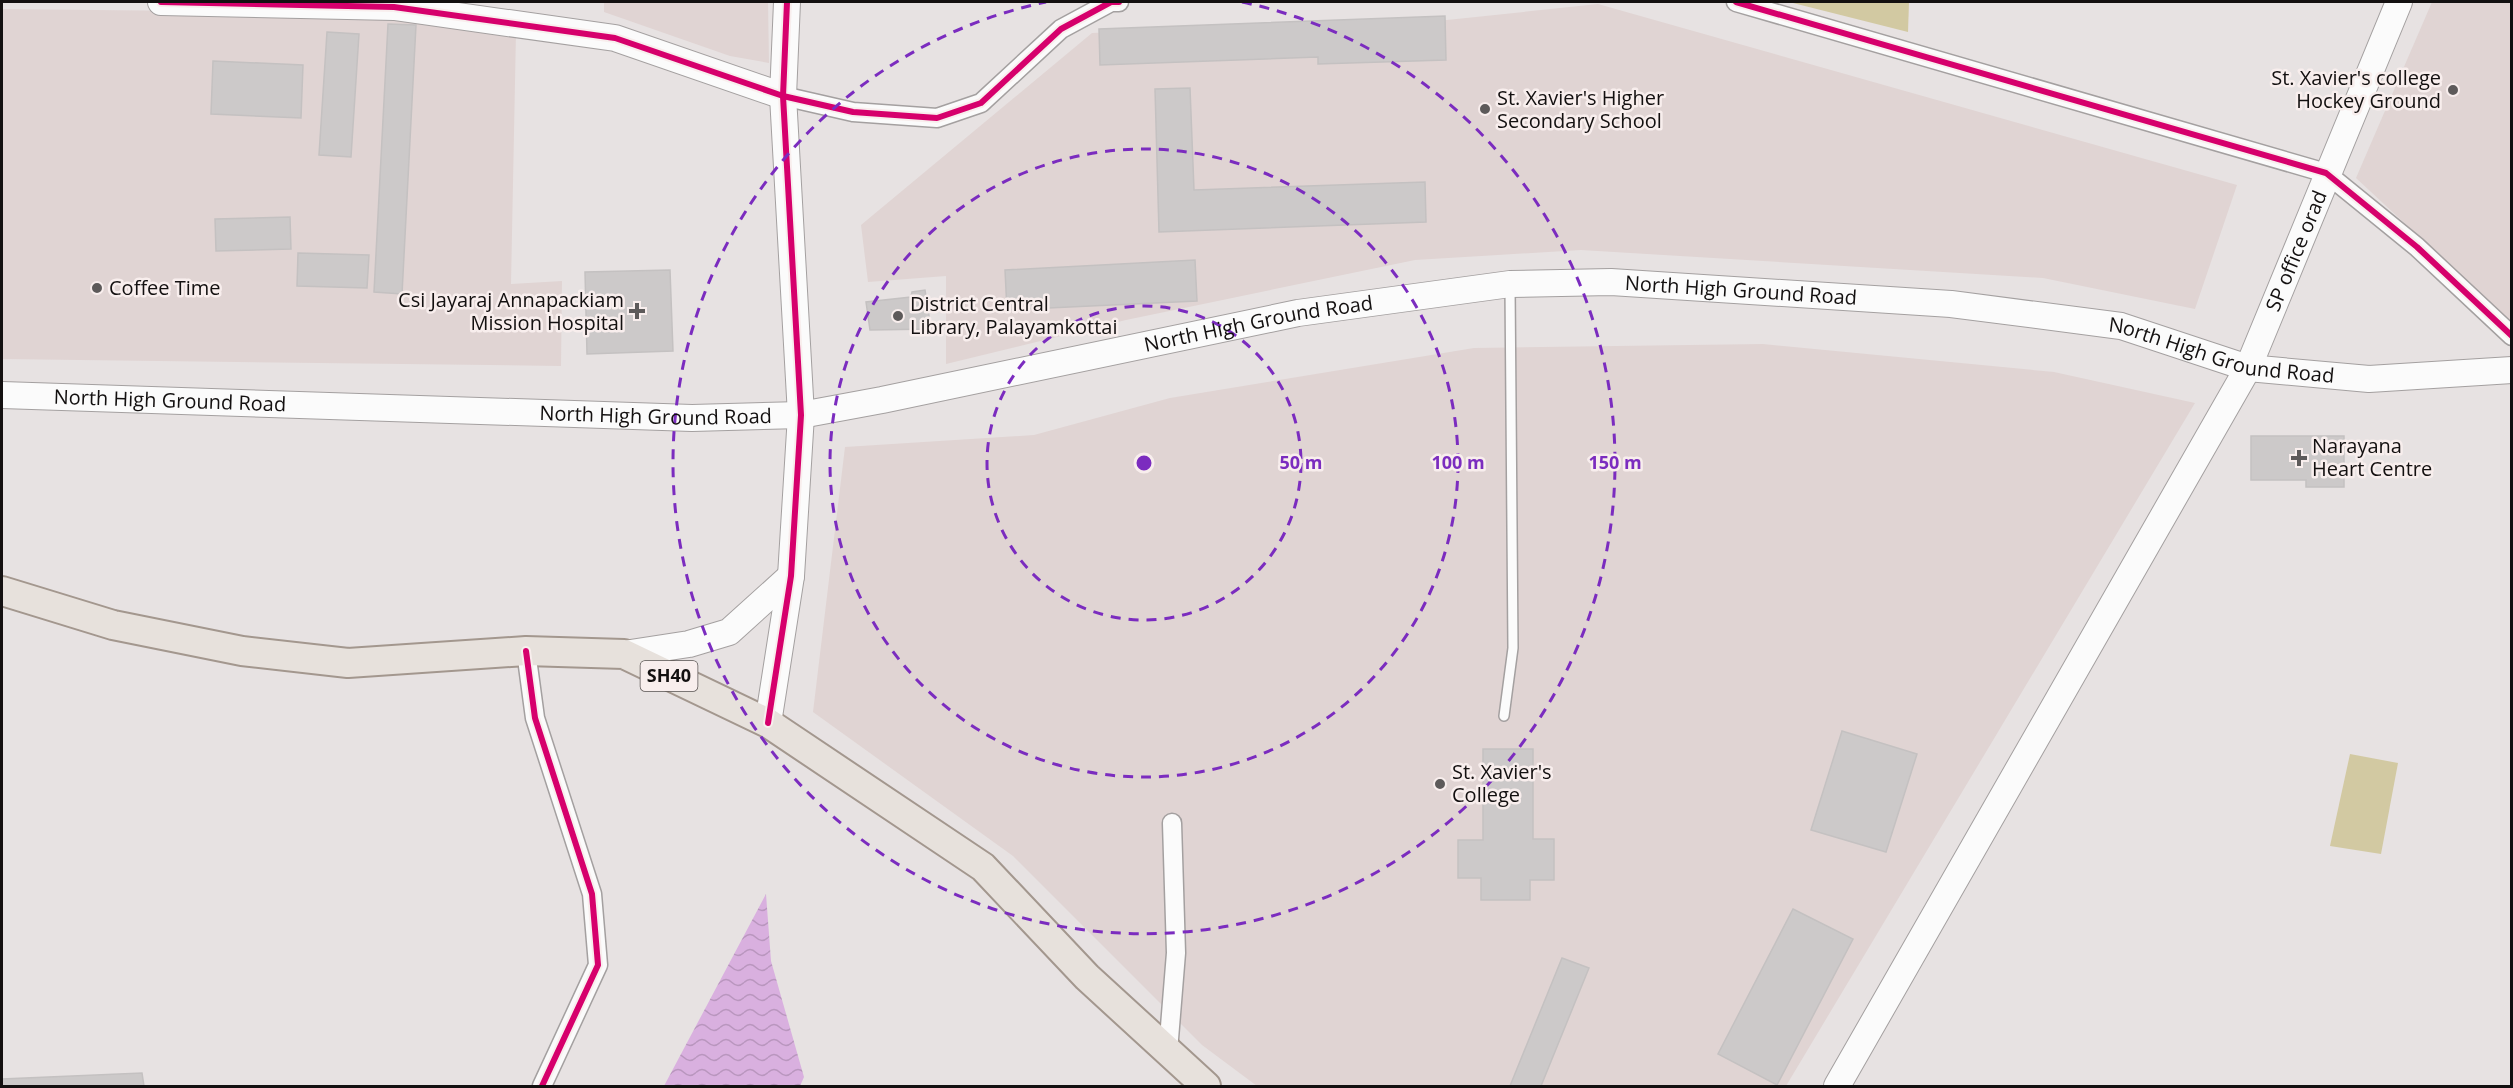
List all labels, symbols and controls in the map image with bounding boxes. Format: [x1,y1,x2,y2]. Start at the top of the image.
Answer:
place label: St. Xavier's college Hockey Ground [2271,64,2441,114]
marker: St. Xavier's college Hockey Ground [2446,83,2460,97]
place label: St. Xavier's Higher Secondary School [1497,84,1664,134]
marker: St. Xavier's Higher Secondary School [1478,102,1492,116]
street label: SP office orad [2259,186,2333,315]
street label: North High Ground Road [1624,269,1858,311]
place label: Coffee Time [109,274,221,301]
marker: Coffee Time [90,281,104,295]
place label: Csi Jayaraj Annapackiam Mission Hospital [398,286,624,336]
street label: North High Ground Road [1141,289,1375,358]
place label: District Central Library, Palayamkottai [910,290,1118,340]
marker: Csi Jayaraj Annapackiam Mission Hospital [628,302,646,320]
marker: District Central Library, Palayamkottai [891,309,905,323]
street label: North High Ground Road [2107,311,2335,389]
street label: North High Ground Road [53,383,287,417]
street label: North High Ground Road [539,399,772,431]
place label: Narayana Heart Centre [2312,432,2432,482]
marker: Narayana Heart Centre [2290,449,2308,467]
text: 50 m [1280,450,1322,474]
text: 100 m [1431,450,1485,474]
text: 150 m [1588,450,1642,474]
centre of rings [1134,453,1154,473]
road number: SH40 [640,661,698,691]
place label: St. Xavier's College [1452,758,1552,808]
marker: St. Xavier's College [1433,777,1447,791]

